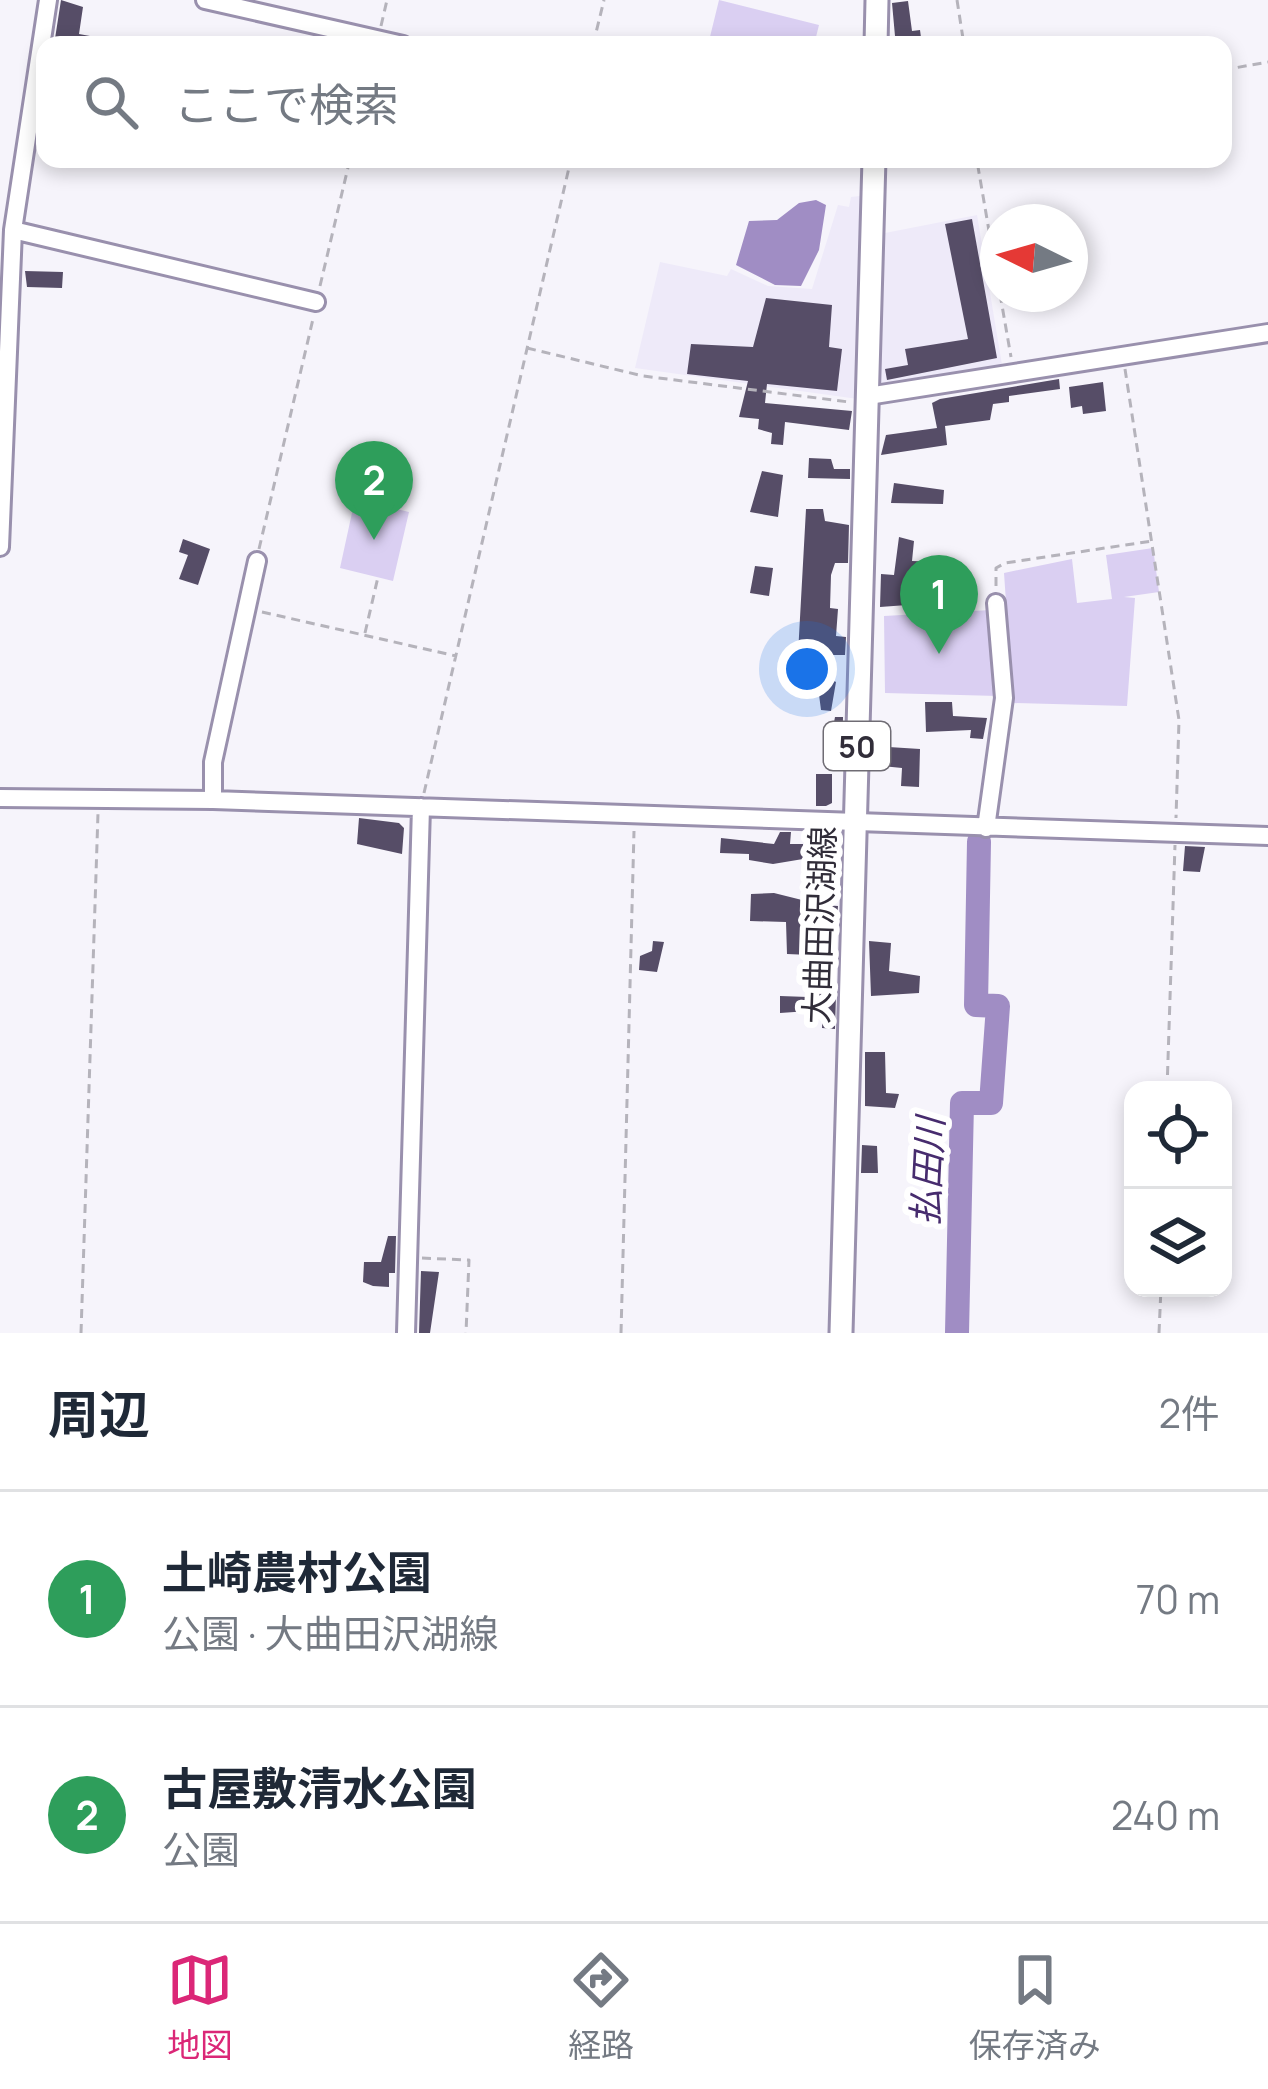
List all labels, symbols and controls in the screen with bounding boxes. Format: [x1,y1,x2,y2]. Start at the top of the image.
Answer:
search box [36,36,1232,168]
icon: search [78,69,144,135]
text: ここで検索 [174,73,399,135]
north arrow [980,204,1088,312]
pin: 2 [335,441,413,540]
pin: 1 [900,555,978,654]
your location [777,639,837,699]
road number: 50 [824,722,890,770]
street label: 大曲田沢湖線 [793,825,845,1025]
map controls [1124,1081,1232,1297]
button: locate [1124,1081,1232,1189]
water label: 払田川 [900,1112,955,1226]
button: layers [1124,1189,1232,1297]
text: 周辺 [48,1379,150,1448]
text: 2件 [1159,1386,1220,1440]
text: 土崎農村公園 [162,1541,432,1603]
text: 1 [78,1572,96,1626]
text: 70 m [1136,1572,1220,1626]
text: 公園 · 大曲田沢湖線 [162,1606,498,1660]
text: 古屋敷清水公園 [162,1757,477,1819]
text: 2 [75,1788,99,1842]
text: 240 m [1111,1788,1220,1842]
text: 公園 [162,1822,240,1876]
tab: 地図 [167,1947,233,2067]
tab: 経路 [568,1947,634,2067]
tab: 保存済み [969,1947,1101,2067]

